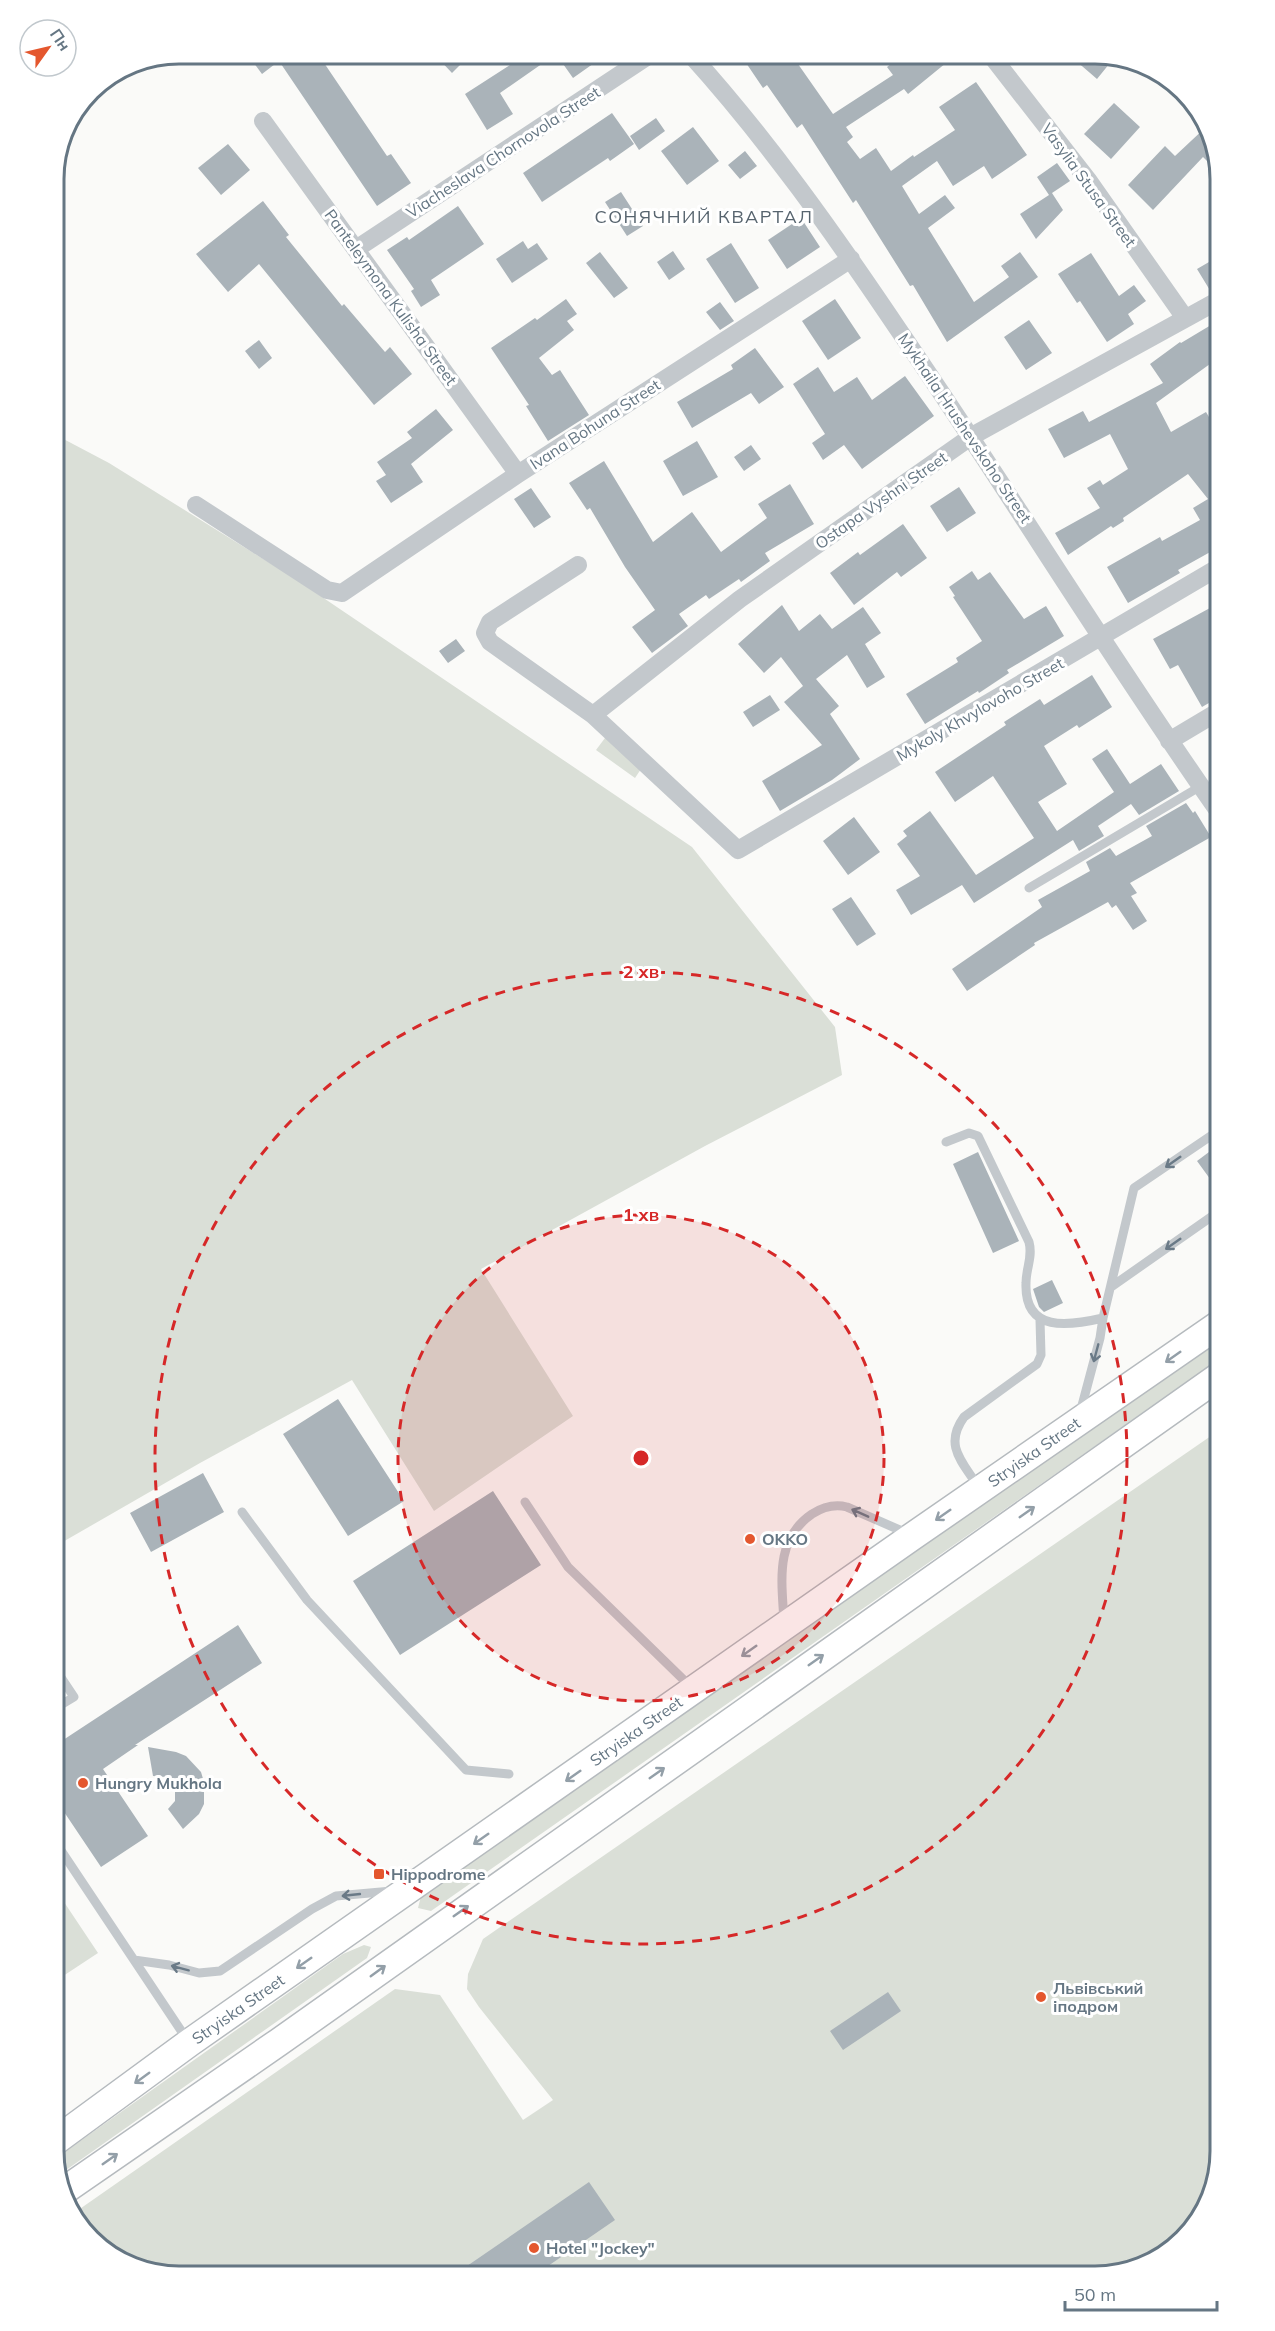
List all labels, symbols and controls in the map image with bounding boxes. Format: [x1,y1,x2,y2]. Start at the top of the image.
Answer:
north arrow [18,18,78,78]
text: Пн [46,25,75,54]
street label: Viacheslava Chornovola Street [402,82,604,222]
street label: Vasylia Stusa Street [1037,119,1141,251]
street label: Panteleymona Kulisha Street [320,205,462,389]
district label: СОНЯЧНИЙ КВАРТАЛ [595,205,813,228]
street label: Mykhaila Hrushevskoho Street [894,329,1036,527]
street label: Ivana Bohuna Street [526,374,664,474]
street label: Ostapa Vyshni Street [811,447,951,553]
street label: Mykoly Khvylovoho Street [893,653,1068,765]
text: 2 хв [623,960,659,983]
one-way arrow [1165,1156,1181,1168]
text: 1 хв [623,1203,659,1226]
one-way arrow [1165,1238,1182,1250]
one-way arrow [1090,1343,1101,1362]
one-way arrow [1165,1351,1181,1363]
street label: Stryiska Street [984,1413,1084,1491]
centre of rings [631,1448,651,1468]
one-way arrow [1019,1505,1035,1518]
one-way arrow [851,1506,869,1518]
one-way arrow [936,1509,952,1521]
place label: OKKO [762,1529,808,1549]
marker: OKKO [743,1532,757,1546]
one-way arrow [741,1645,758,1657]
one-way arrow [808,1654,824,1666]
street label: Stryiska Street [586,1692,686,1770]
one-way arrow [648,1767,664,1779]
one-way arrow [565,1770,581,1782]
place label: Hungry Mukhola [95,1773,222,1793]
marker: Hungry Mukhola [76,1776,90,1790]
one-way arrow [474,1833,490,1845]
place label: Hippodrome [391,1864,486,1884]
marker: Hippodrome [372,1867,386,1881]
one-way arrow [342,1890,362,1901]
one-way arrow [452,1905,468,1917]
one-way arrow [296,1957,312,1969]
one-way arrow [170,1961,189,1973]
one-way arrow [369,1964,385,1977]
street label: Stryiska Street [188,1970,288,2048]
place label: Львівський іподром [1053,1978,1143,2016]
marker: Львівський іподром [1034,1990,1048,2004]
one-way arrow [134,2072,150,2084]
one-way arrow [102,2153,118,2165]
place label: Hotel "Jockey" [546,2238,655,2258]
marker: Hotel "Jockey" [527,2241,541,2255]
scale bar [1065,2274,1216,2312]
text: 50 m [1074,2283,1116,2306]

